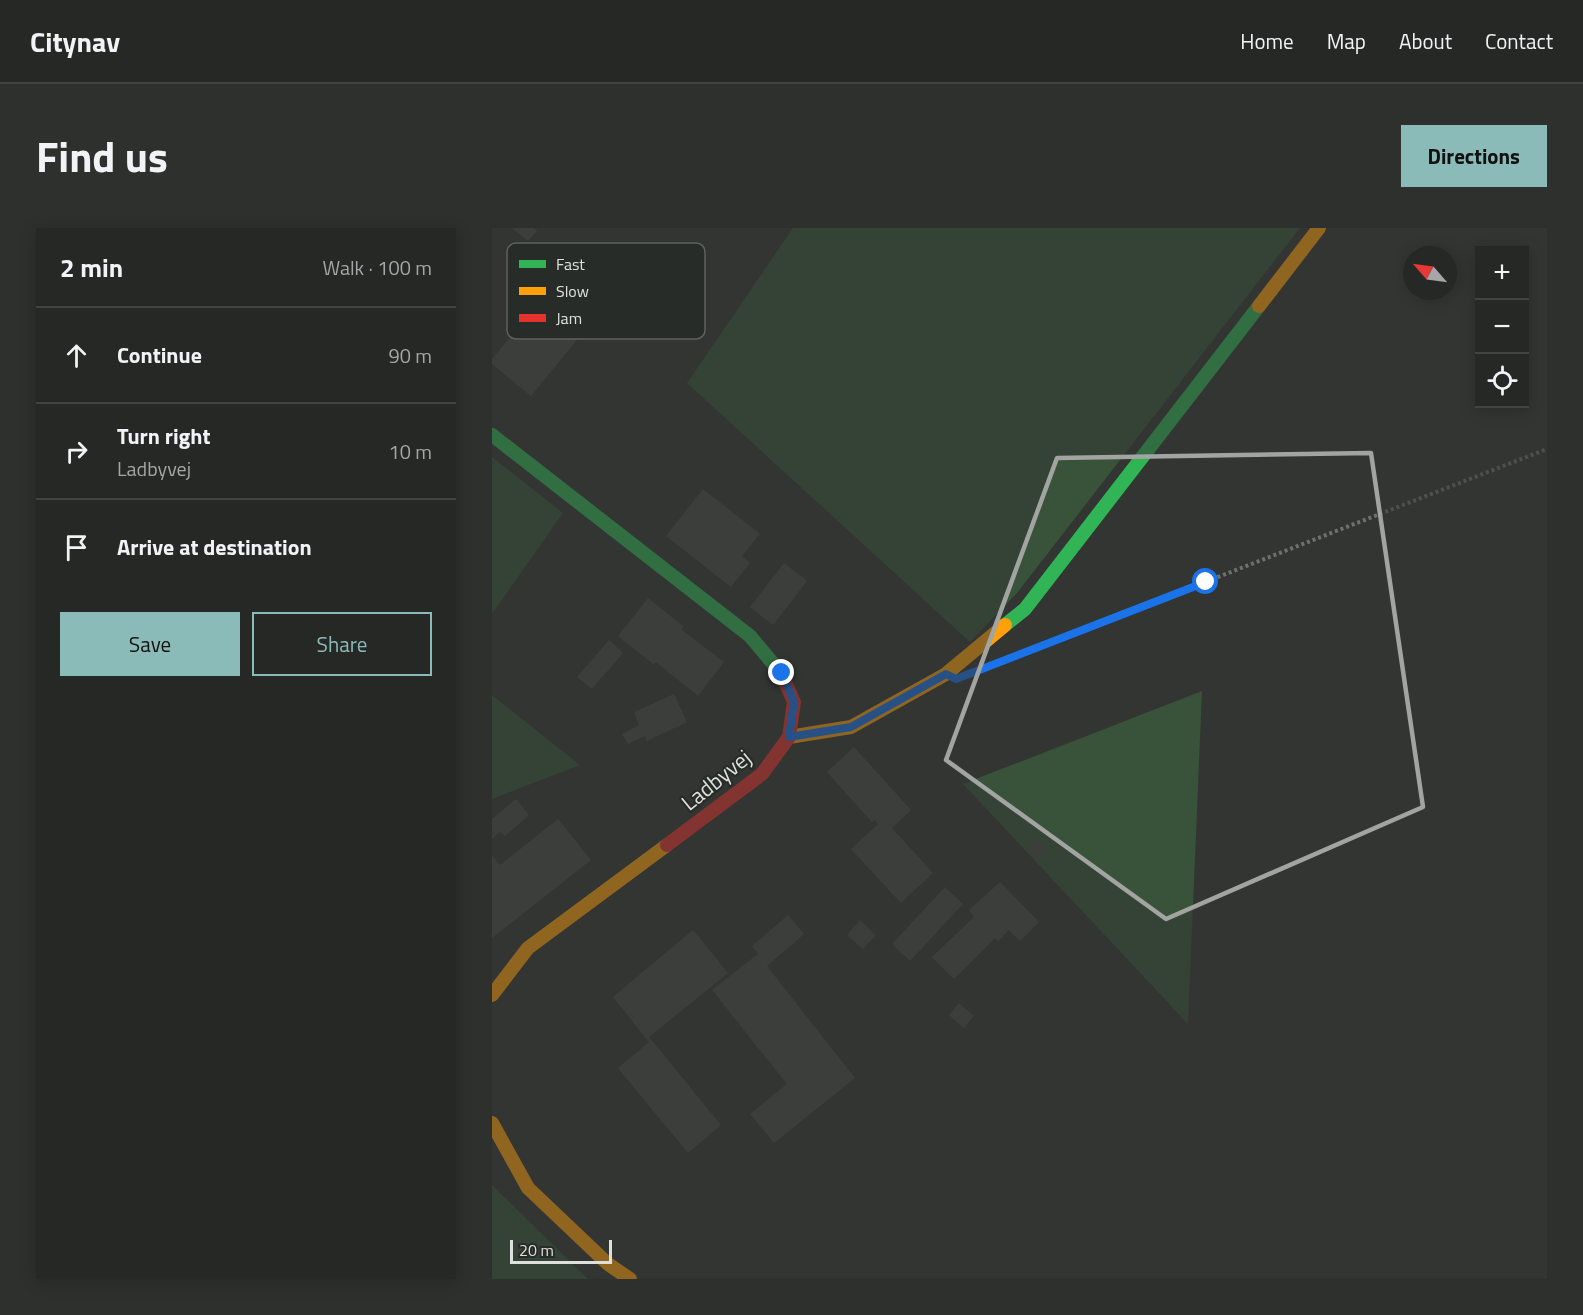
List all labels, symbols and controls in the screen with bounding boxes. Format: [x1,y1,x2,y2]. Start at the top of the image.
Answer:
text: Citynav [30,20,120,63]
text: Home [1240,25,1294,57]
text: Map [1327,25,1366,57]
text: About [1399,25,1452,57]
text: Contact [1485,25,1553,57]
text: Find us [36,124,168,188]
button: Directions [1401,125,1547,187]
legend [507,243,705,339]
north arrow [1403,246,1457,300]
map controls [1475,246,1529,408]
button: + [1475,246,1529,300]
text: 2 min [60,248,123,287]
text: Walk · 100 m [323,252,432,283]
text: Fast [556,252,585,276]
text: Slow [556,279,589,303]
button: − [1475,300,1529,354]
text: Jam [556,306,582,330]
text: Continue [117,338,202,372]
icon: ahead [60,339,93,372]
text: 90 m [388,340,432,371]
button: locate [1475,354,1529,408]
text: Turn right [117,419,211,453]
icon: right [60,435,93,468]
text: 10 m [388,436,432,467]
text: Ladbyvej [117,453,191,484]
text: Arrive at destination [117,530,312,564]
icon: arrive [60,531,93,564]
route start [1192,568,1218,594]
button: Save [60,612,240,676]
button: Share [252,612,432,676]
route end [768,659,794,685]
street label: Ladbyvej [674,741,758,819]
scale bar [510,1237,612,1264]
text: 20 m [519,1238,554,1262]

